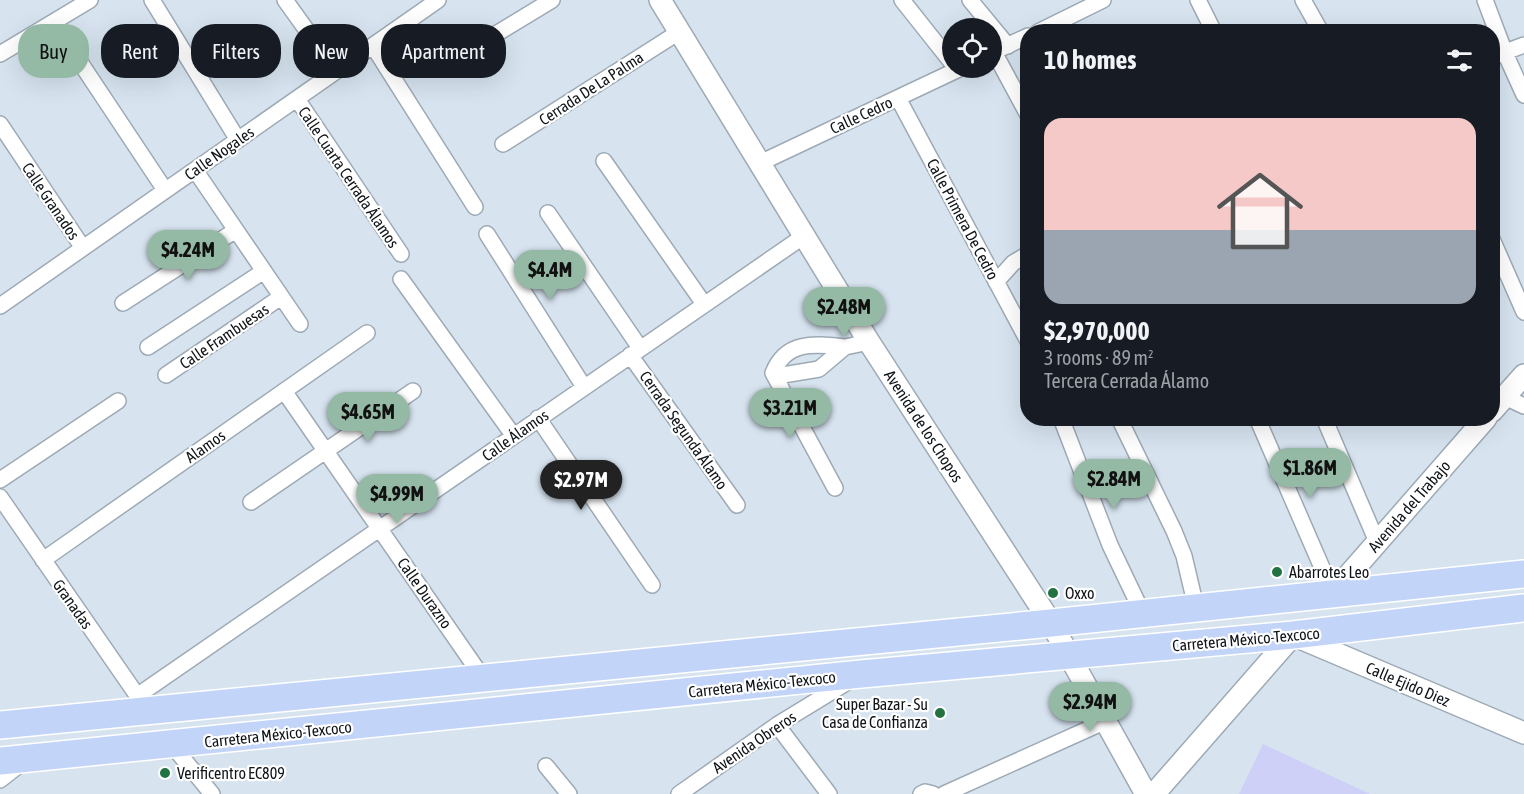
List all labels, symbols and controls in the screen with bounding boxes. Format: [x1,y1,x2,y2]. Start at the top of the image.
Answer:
map controls [942,18,1002,78]
button: locate [942,18,1002,78]
chip: Buy [18,24,89,78]
chip: Rent [101,24,179,78]
chip: Filters [191,24,281,78]
chip: New [293,24,369,78]
chip: Apartment [381,24,506,78]
icon: filters [1443,44,1476,77]
text: 10 homes [1044,45,1137,75]
street label: Cerrada De La Palma [536,48,646,128]
street label: Calle Cedro [827,93,895,137]
street label: Calle Cuarta Cerrada Álamos [295,103,403,251]
street label: Calle Nogales [181,122,258,184]
street label: Calle Primera De Cedro [924,156,1002,282]
icon: home [1206,157,1314,265]
street label: Calle Granados [19,159,83,243]
pin: $4.24M [139,230,237,281]
text: $4.24M [161,238,215,261]
pin: $4.4M [508,250,592,301]
text: $4.4M [528,258,572,281]
pin: $2.48M [795,287,893,338]
text: $2.48M [817,295,871,318]
street label: Calle Frambuesas [176,299,272,372]
text: $2,970,000 [1044,316,1150,346]
text: 3 rooms · 89 m² [1044,346,1154,369]
street label: Cerrada Segunda Álamo [636,367,732,493]
street label: Avenida de los Chopos [880,367,967,486]
text: Tercera Cerrada Álamo [1044,369,1209,392]
pin: $3.21M [741,388,839,439]
pin: $4.65M [319,392,417,443]
text: $3.21M [763,396,817,419]
text: $4.65M [341,400,395,423]
street label: Calle Álamos [478,405,552,464]
street label: Alamos [182,426,229,466]
pin: $1.86M [1261,448,1359,499]
text: $1.86M [1283,456,1337,479]
street label: Avenida del Trabajo [1364,456,1454,556]
pin: $2.84M [1065,459,1163,510]
pin: $2.97M [532,460,630,511]
text: $2.84M [1087,467,1141,490]
text: $2.97M [554,468,608,491]
pin: $4.99M [348,474,446,525]
text: $4.99M [370,482,424,505]
street label: Calle Durazno [394,554,456,632]
place label: Abarrotes Leo [1289,563,1369,581]
marker: Abarrotes Leo [1270,565,1284,579]
street label: Granadas [50,576,97,632]
place label: Oxxo [1065,584,1095,602]
marker: Oxxo [1046,586,1060,600]
street label: Carretera México-Texcoco [1171,624,1321,654]
street label: Calle Ejido Diez [1363,658,1453,711]
street label: Carretera México-Texcoco [687,667,837,701]
pin: $2.94M [1041,682,1139,733]
text: $2.94M [1063,690,1117,713]
place label: Super Bazar - Su Casa de Confianza [822,695,928,731]
marker: Super Bazar - Su Casa de Confianza [933,706,947,720]
street label: Avenida Obreros [709,707,800,777]
street label: Carretera México-Texcoco [203,717,353,751]
place label: Verificentro EC809 [177,764,285,782]
marker: Verificentro EC809 [158,766,172,780]

